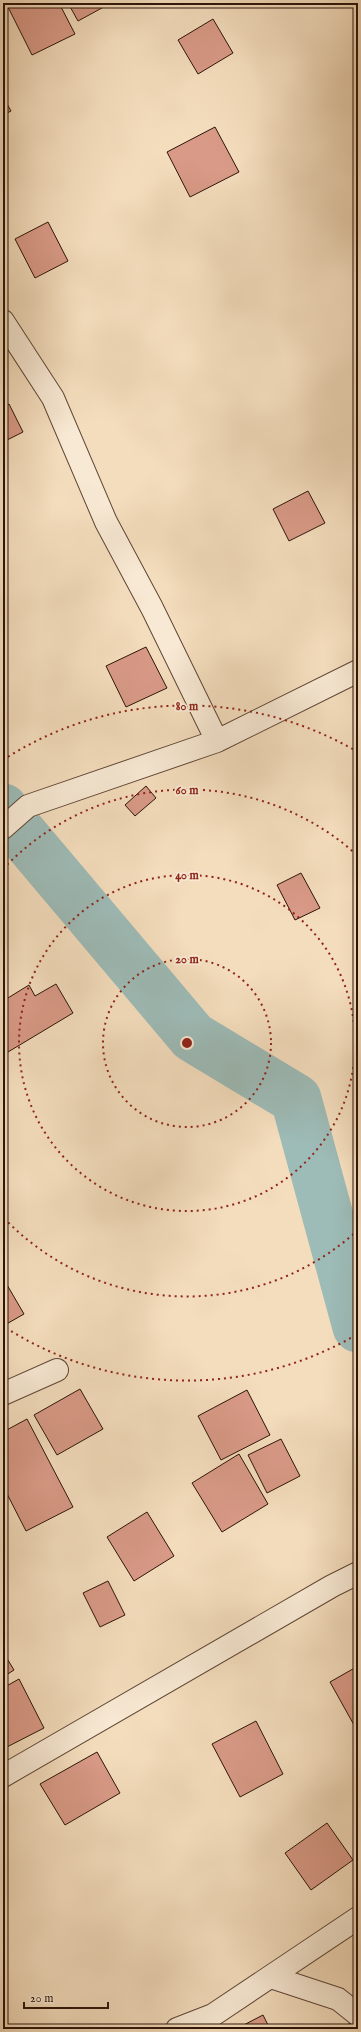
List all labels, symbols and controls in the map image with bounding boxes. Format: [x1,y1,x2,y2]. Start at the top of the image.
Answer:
text: 80 m [176,699,199,714]
text: 60 m [176,783,199,798]
text: 40 m [175,868,200,883]
text: 20 m [175,952,199,967]
centre of rings [180,1036,194,1050]
scale bar [24,1984,108,2010]
text: 20 m [30,1991,53,2006]

